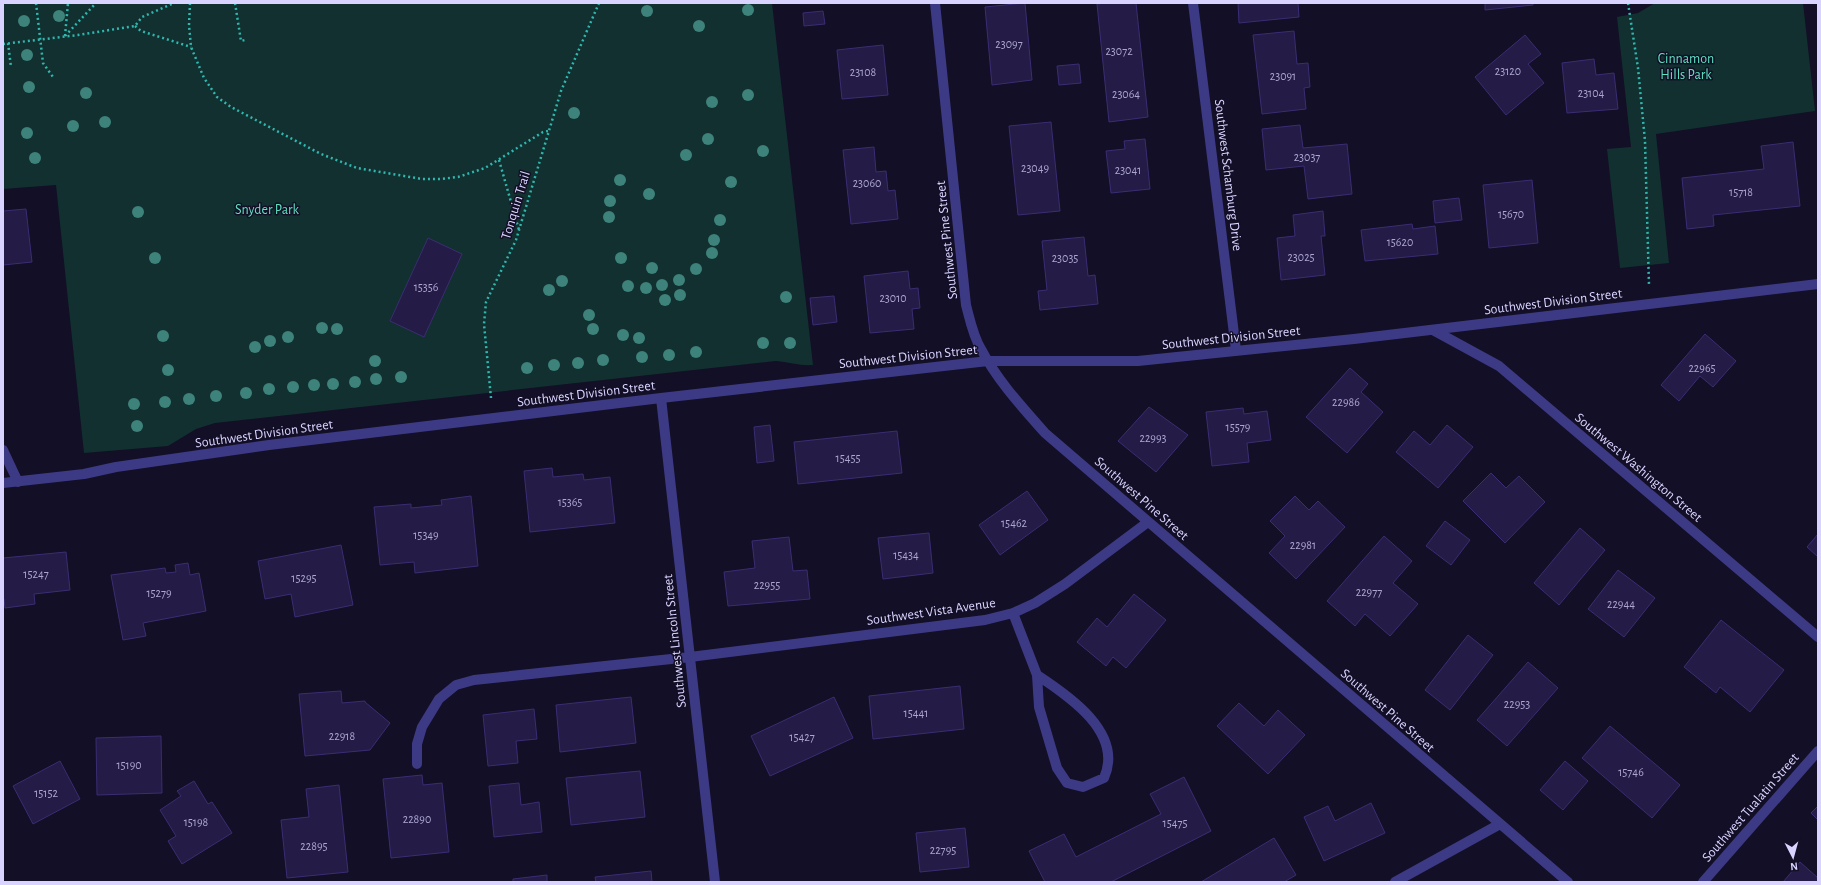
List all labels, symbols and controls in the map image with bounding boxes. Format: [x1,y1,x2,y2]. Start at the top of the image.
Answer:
house number: 23097 [995,38,1023,50]
house number: 23072 [1105,45,1133,57]
park label: Cinnamon Hills Park [1658,52,1714,82]
house number: 23120 [1495,65,1521,77]
house number: 23108 [850,66,877,78]
house number: 23091 [1270,70,1296,82]
house number: 23104 [1578,87,1605,99]
house number: 23064 [1112,88,1140,100]
street label: Southwest Schamburg Drive [1212,98,1244,252]
house number: 23037 [1294,151,1320,163]
house number: 23049 [1021,162,1049,174]
house number: 23041 [1115,164,1141,176]
street label: Tonquin Trail [499,169,533,241]
house number: 23060 [853,177,881,189]
street label: Southwest Pine Street [934,179,960,300]
house number: 15718 [1729,186,1753,198]
park label: Snyder Park [235,203,300,217]
house number: 15670 [1498,208,1524,220]
house number: 15620 [1387,236,1413,248]
house number: 23025 [1287,251,1315,263]
house number: 23035 [1052,252,1078,264]
house number: 15356 [414,281,439,293]
street label: Southwest Division Street [1483,287,1623,317]
house number: 23010 [879,292,907,304]
street label: Southwest Division Street [1161,324,1301,352]
street label: Southwest Division Street [838,343,978,371]
house number: 22965 [1688,362,1716,374]
street label: Southwest Division Street [516,379,656,409]
house number: 22986 [1332,396,1360,408]
street label: Southwest Washington Street [1572,411,1705,525]
street label: Southwest Division Street [194,417,334,451]
house number: 15579 [1226,421,1251,433]
house number: 22993 [1139,432,1167,444]
house number: 15455 [836,452,860,464]
street label: Southwest Pine Street [1092,454,1191,543]
house number: 15365 [558,496,582,508]
house number: 15462 [1001,517,1028,529]
house number: 15349 [413,529,439,541]
house number: 22981 [1290,539,1316,551]
house number: 15434 [893,549,919,561]
house number: 15247 [23,568,49,580]
house number: 15295 [291,572,317,584]
street label: Southwest Lincoln Street [661,573,689,708]
house number: 22955 [754,579,780,591]
house number: 22977 [1356,586,1382,598]
house number: 15279 [146,587,172,599]
street label: Southwest Vista Avenue [866,596,996,628]
house number: 22944 [1607,598,1635,610]
street label: Southwest Pine Street [1338,666,1437,755]
house number: 22953 [1504,698,1530,710]
house number: 15441 [904,707,928,719]
house number: 22918 [329,730,355,742]
house number: 15427 [789,731,815,743]
street label: Southwest Tualatin Street [1700,750,1802,865]
house number: 15190 [116,759,142,771]
house number: 15746 [1618,766,1644,778]
house number: 15152 [34,787,58,799]
house number: 22890 [403,813,431,825]
house number: 15198 [184,816,209,828]
house number: 15475 [1163,817,1187,829]
north arrow [1773,837,1813,877]
house number: 22895 [300,840,328,852]
house number: 22795 [930,844,956,856]
text: N [1790,861,1798,872]

